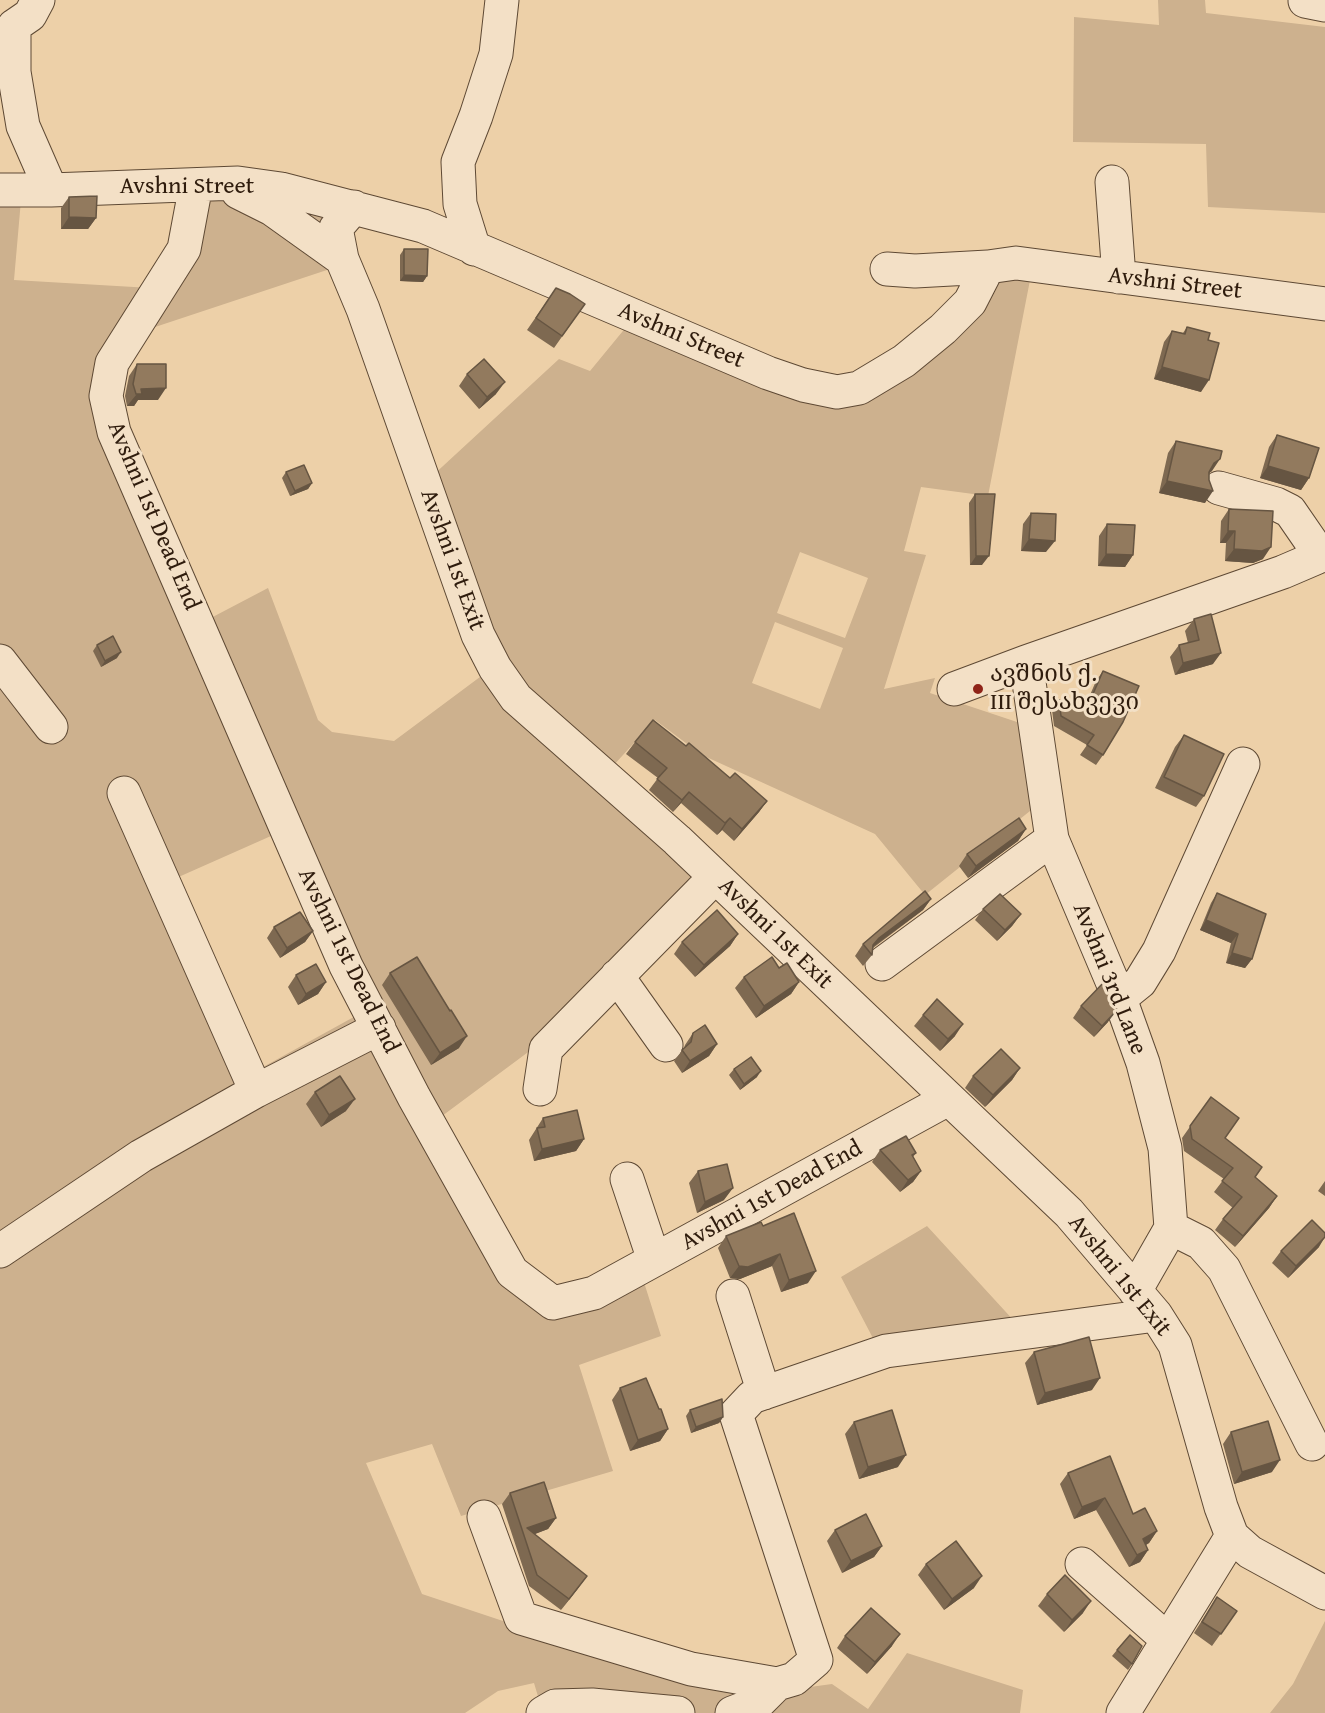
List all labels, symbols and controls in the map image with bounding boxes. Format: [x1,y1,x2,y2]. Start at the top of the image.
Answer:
street label: Avshni Street [120,173,254,201]
street label: Avshni Street [1106,262,1244,306]
street label: Avshni Street [613,296,749,376]
street label: Avshni 1st Dead End [100,417,206,615]
street label: Avshni 1st Exit [413,485,491,635]
place label: ავშნის ქ. III შესახვევი [990,661,1139,717]
marker: ავშნის ქ. III შესახვევი [971,682,985,696]
street label: Avshni 1st Dead End [291,864,405,1058]
street label: Avshni 1st Exit [712,872,838,996]
street label: Avshni 3rd Lane [1066,899,1152,1059]
street label: Avshni 1st Dead End [677,1134,867,1258]
street label: Avshni 1st Exit [1061,1209,1177,1343]

